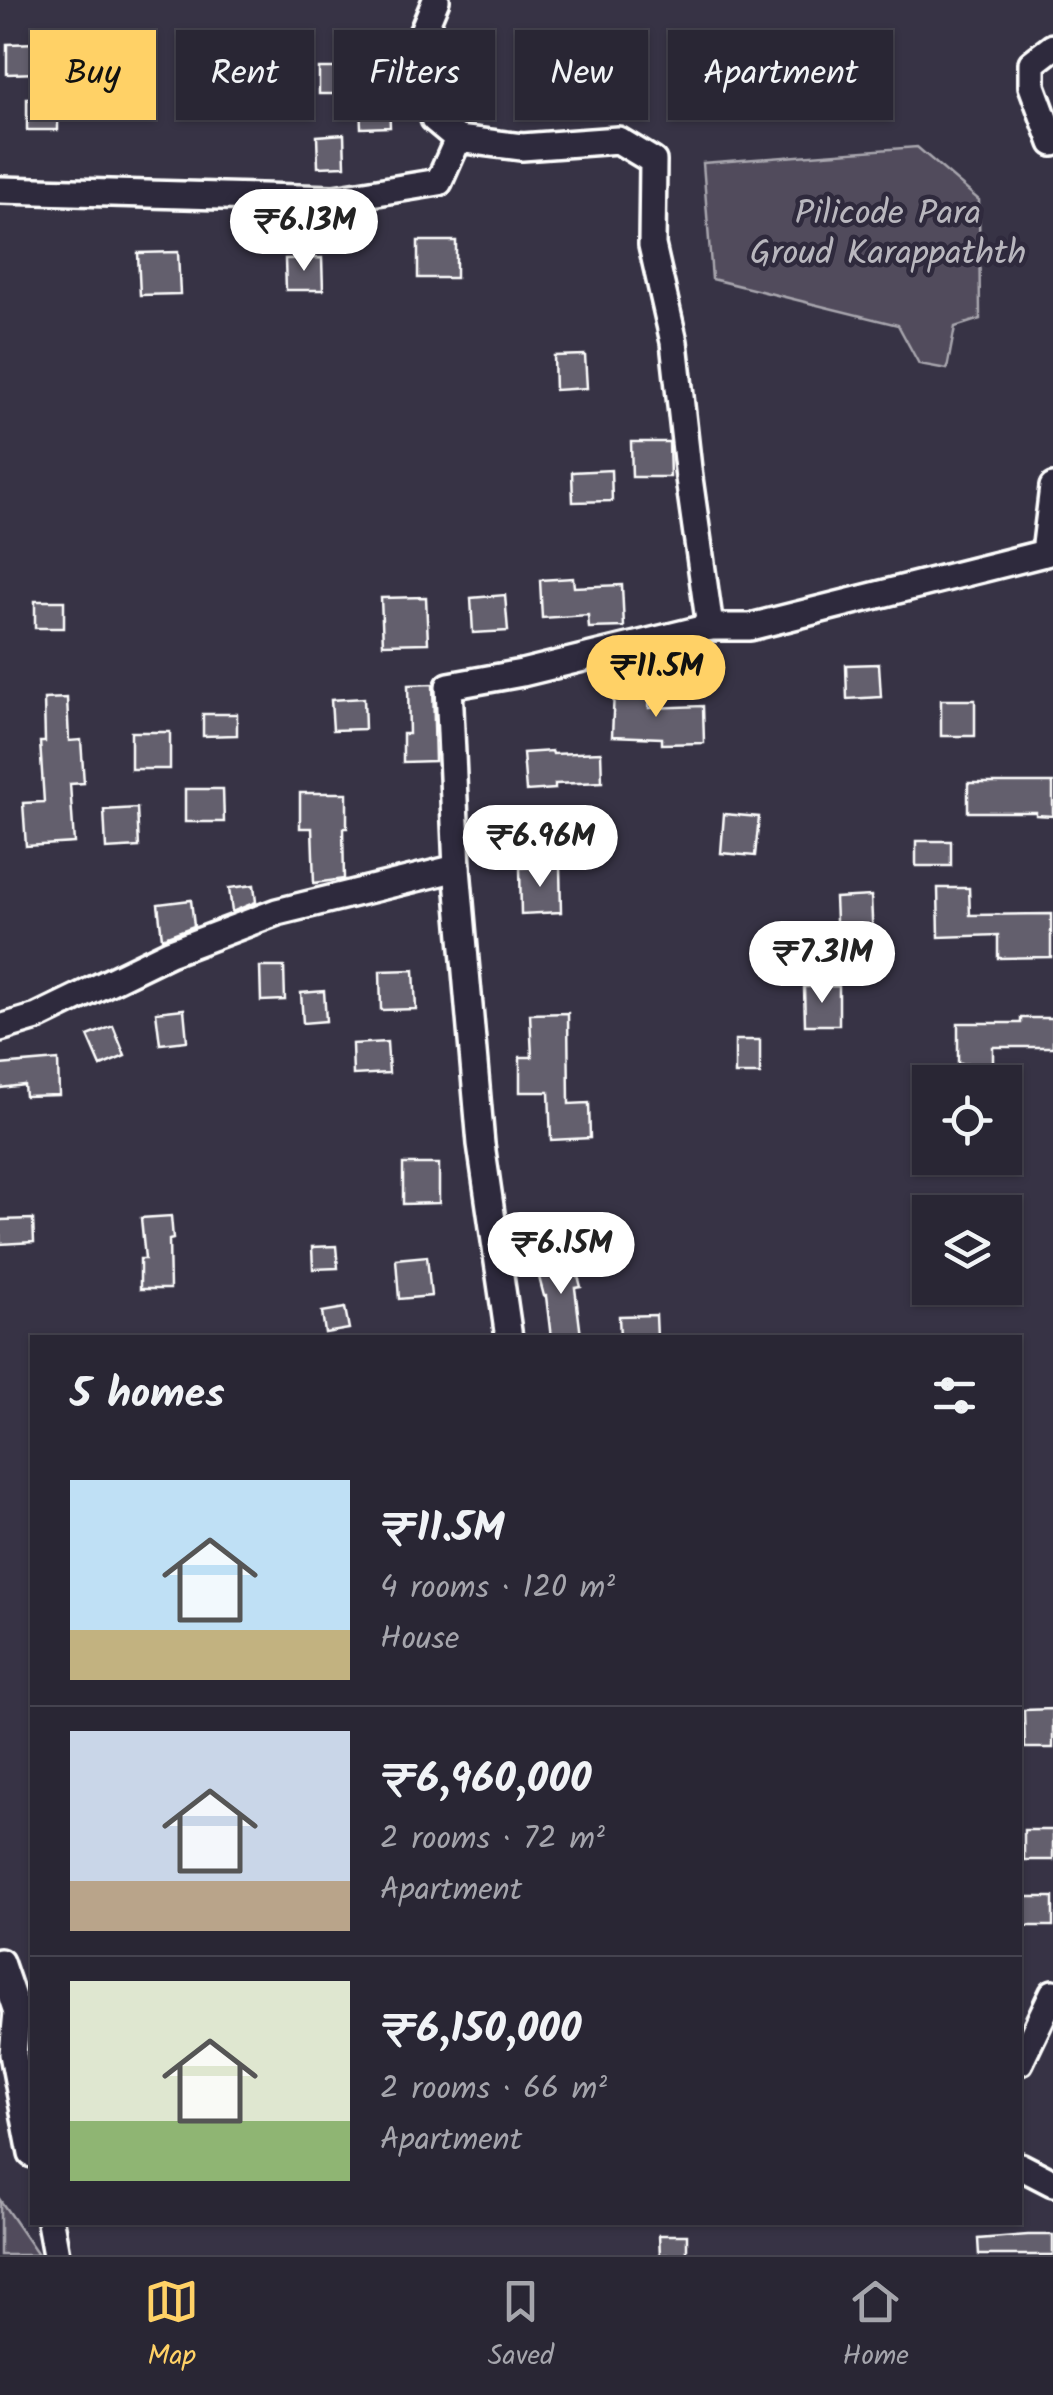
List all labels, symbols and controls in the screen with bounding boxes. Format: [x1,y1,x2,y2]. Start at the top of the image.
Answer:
chip: Buy [30,30,156,120]
chip: Rent [176,30,314,120]
chip: Filters [334,30,495,120]
chip: New [515,30,648,120]
chip: Apartment [668,30,893,120]
park label: Pilicode Para Groud Karappathth [750,187,1026,283]
pin: ₹6.13M [223,189,385,274]
text: ₹6.13M [252,196,356,247]
pin: ₹11.5M [575,635,737,720]
text: ₹11.5M [608,642,704,693]
pin: ₹6.96M [459,805,621,890]
text: ₹6.96M [485,812,595,863]
pin: ₹7.31M [741,921,903,1006]
text: ₹7.31M [771,928,873,979]
map controls [912,1065,1022,1305]
button: locate [912,1065,1022,1175]
button: layers [912,1195,1022,1305]
pin: ₹6.15M [480,1212,642,1297]
text: ₹6.15M [510,1219,612,1270]
text: 5 homes [70,1362,225,1429]
icon: filters [927,1368,982,1423]
text: ₹11.5M [380,1496,505,1563]
icon: home [150,1520,270,1640]
text: 4 rooms · 120 m² [380,1563,615,1614]
text: House [380,1614,459,1665]
text: ₹6,960,000 [380,1747,592,1814]
icon: home [150,1771,270,1891]
text: 2 rooms · 72 m² [380,1814,605,1865]
text: Apartment [380,1865,522,1916]
text: ₹6,150,000 [380,1997,581,2064]
icon: home [150,2021,270,2141]
text: 2 rooms · 66 m² [380,2064,607,2115]
text: Apartment [380,2115,522,2166]
tab: Map [144,2274,199,2379]
tab: Saved [488,2274,554,2379]
tab: Home [842,2274,909,2379]

